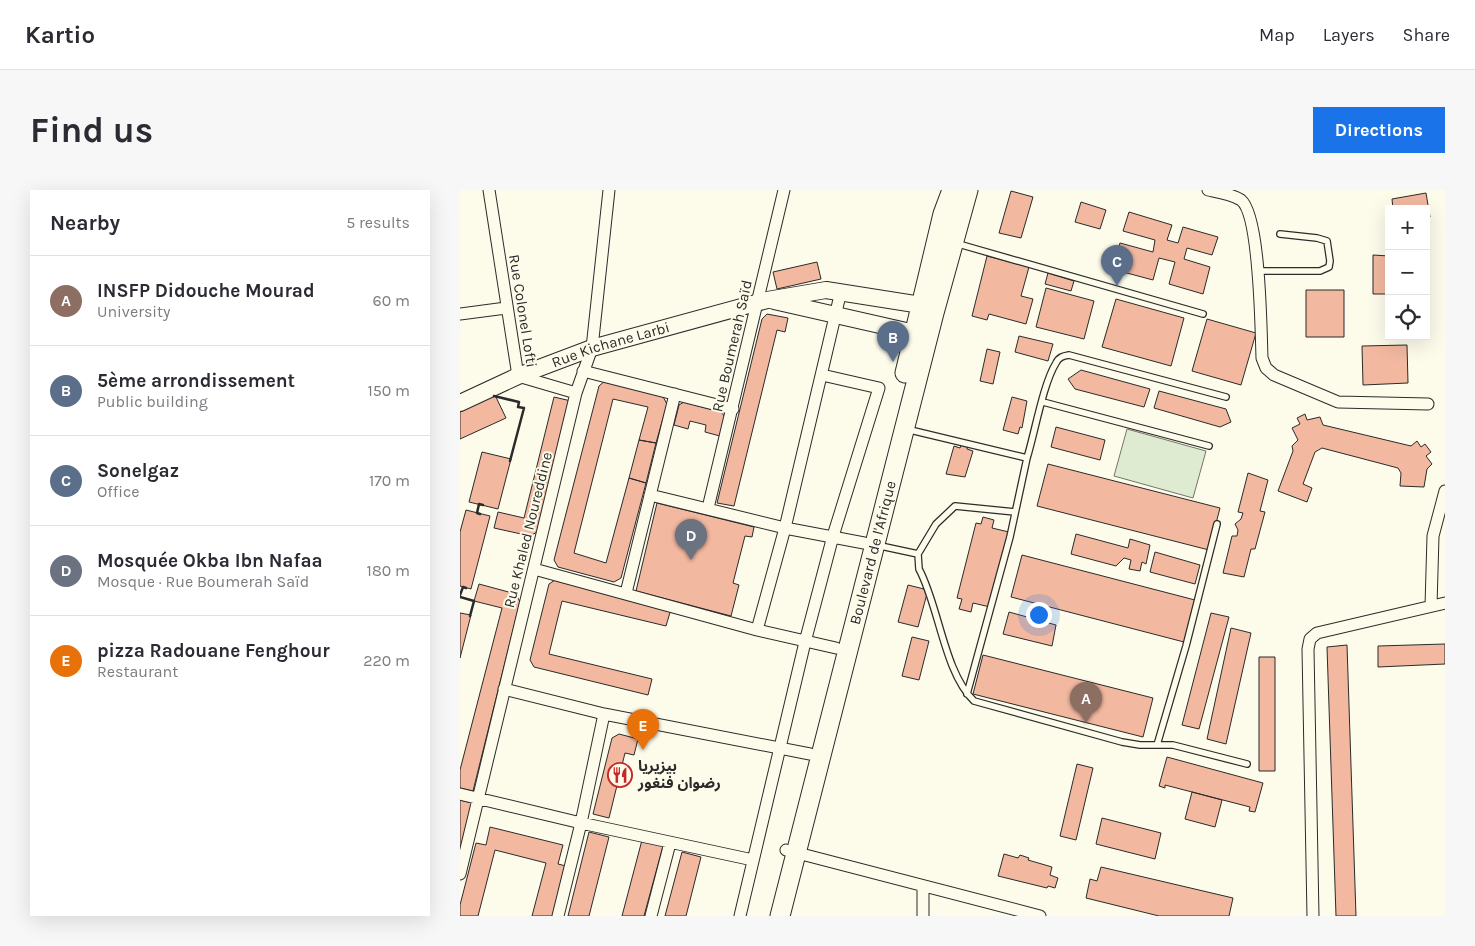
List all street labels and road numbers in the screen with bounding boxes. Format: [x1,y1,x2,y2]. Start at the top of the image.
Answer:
street label: Rue Colonel Lofti [505,253,541,369]
street label: Rue Boumerah Saïd [708,278,756,414]
street label: Rue Kichane Larbi [549,318,672,371]
street label: Rue Khaled Noureddine [500,450,556,610]
street label: Boulevard de l'Afrique [846,479,900,626]

